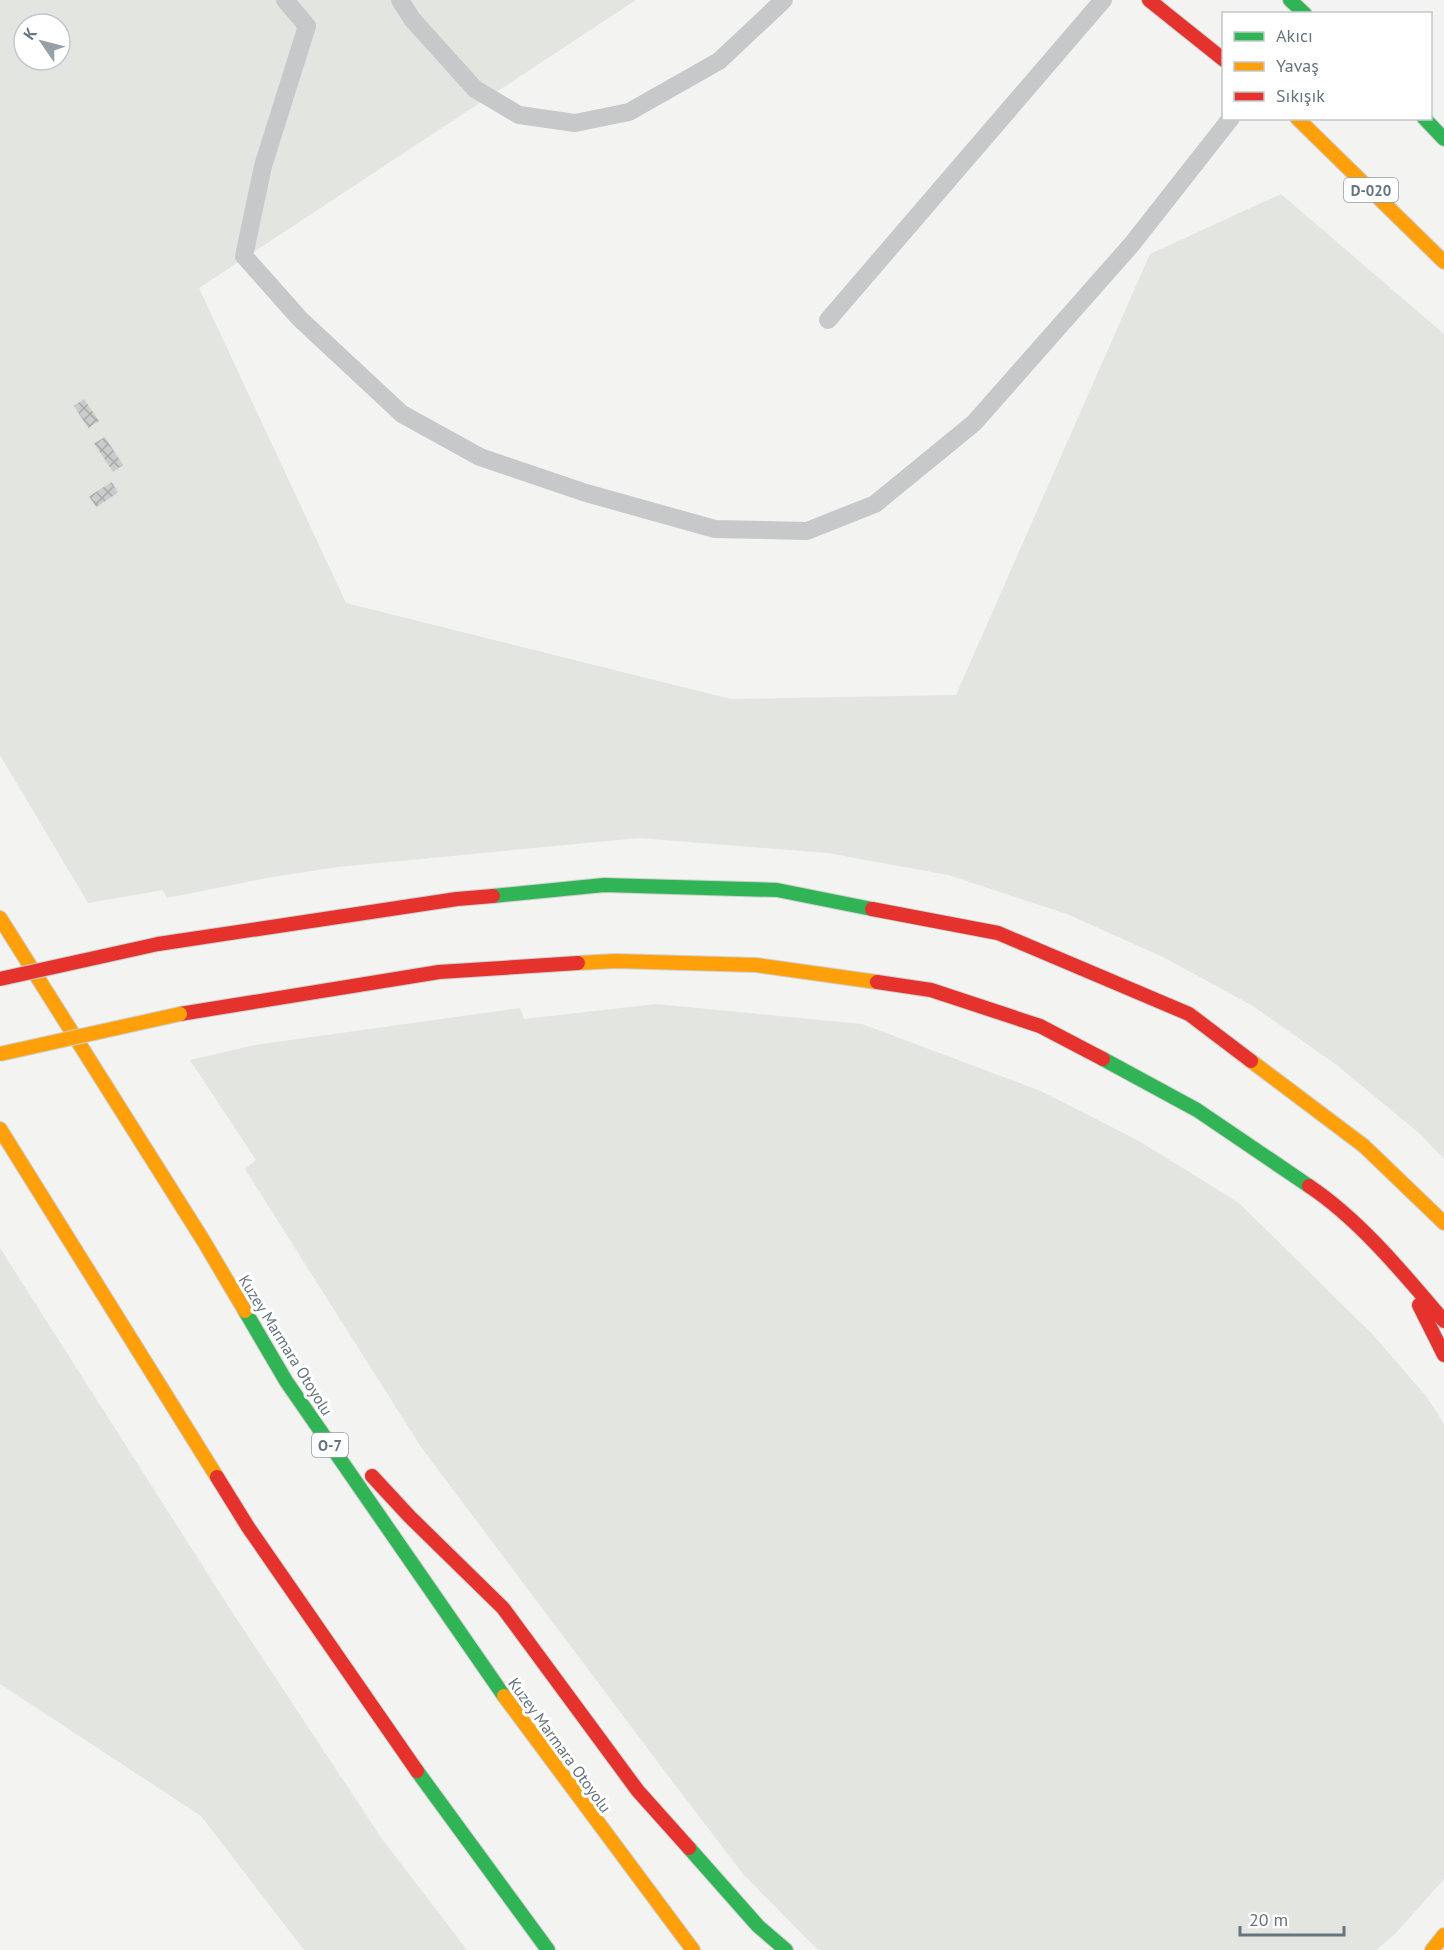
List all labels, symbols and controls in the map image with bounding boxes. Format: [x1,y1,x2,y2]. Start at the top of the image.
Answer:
north arrow [12,12,72,72]
legend [1222,12,1432,120]
text: K [19,24,41,43]
text: Akıcı [1276,24,1313,47]
text: Yavaş [1276,54,1319,77]
text: Sıkışık [1276,84,1325,107]
road number: D-020 [1344,178,1398,202]
street label: Kuzey Marmara Otoyolu [235,1271,337,1419]
road number: O-7 [312,1433,348,1457]
street label: Kuzey Marmara Otoyolu [504,1674,616,1816]
scale bar [1240,1899,1344,1937]
text: 20 m [1249,1908,1288,1931]

